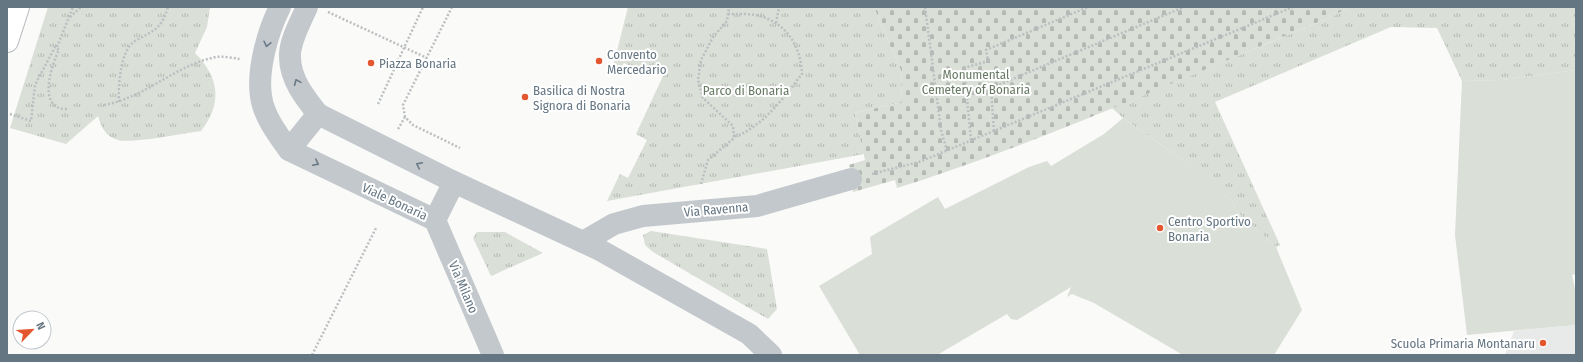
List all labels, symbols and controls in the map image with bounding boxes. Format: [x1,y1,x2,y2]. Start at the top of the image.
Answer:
one-way arrow [263,40,271,47]
place label: Convento Mercedario [607,47,667,77]
place label: Piazza Bonaria [379,56,456,71]
marker: Convento Mercedario [594,56,604,66]
marker: Piazza Bonaria [366,58,376,68]
park label: Monumental Cemetery of Bonaria [922,67,1030,97]
one-way arrow [293,79,301,86]
place label: Basilica di Nostra Signora di Bonaria [533,83,631,113]
park label: Parco di Bonaria [703,83,789,98]
marker: Basilica di Nostra Signora di Bonaria [520,92,530,102]
one-way arrow [311,158,319,166]
one-way arrow [416,162,423,170]
street label: Viale Bonaria [360,180,430,223]
street label: Via Ravenna [683,199,749,220]
place label: Centro Sportivo Bonaria [1168,214,1251,244]
marker: Centro Sportivo Bonaria [1155,223,1165,233]
street label: Via Milano [446,259,481,316]
north arrow [12,310,52,350]
text: N [33,320,48,332]
place label: Scuola Primaria Montanaru [1391,336,1535,351]
marker: Scuola Primaria Montanaru [1538,338,1548,348]

